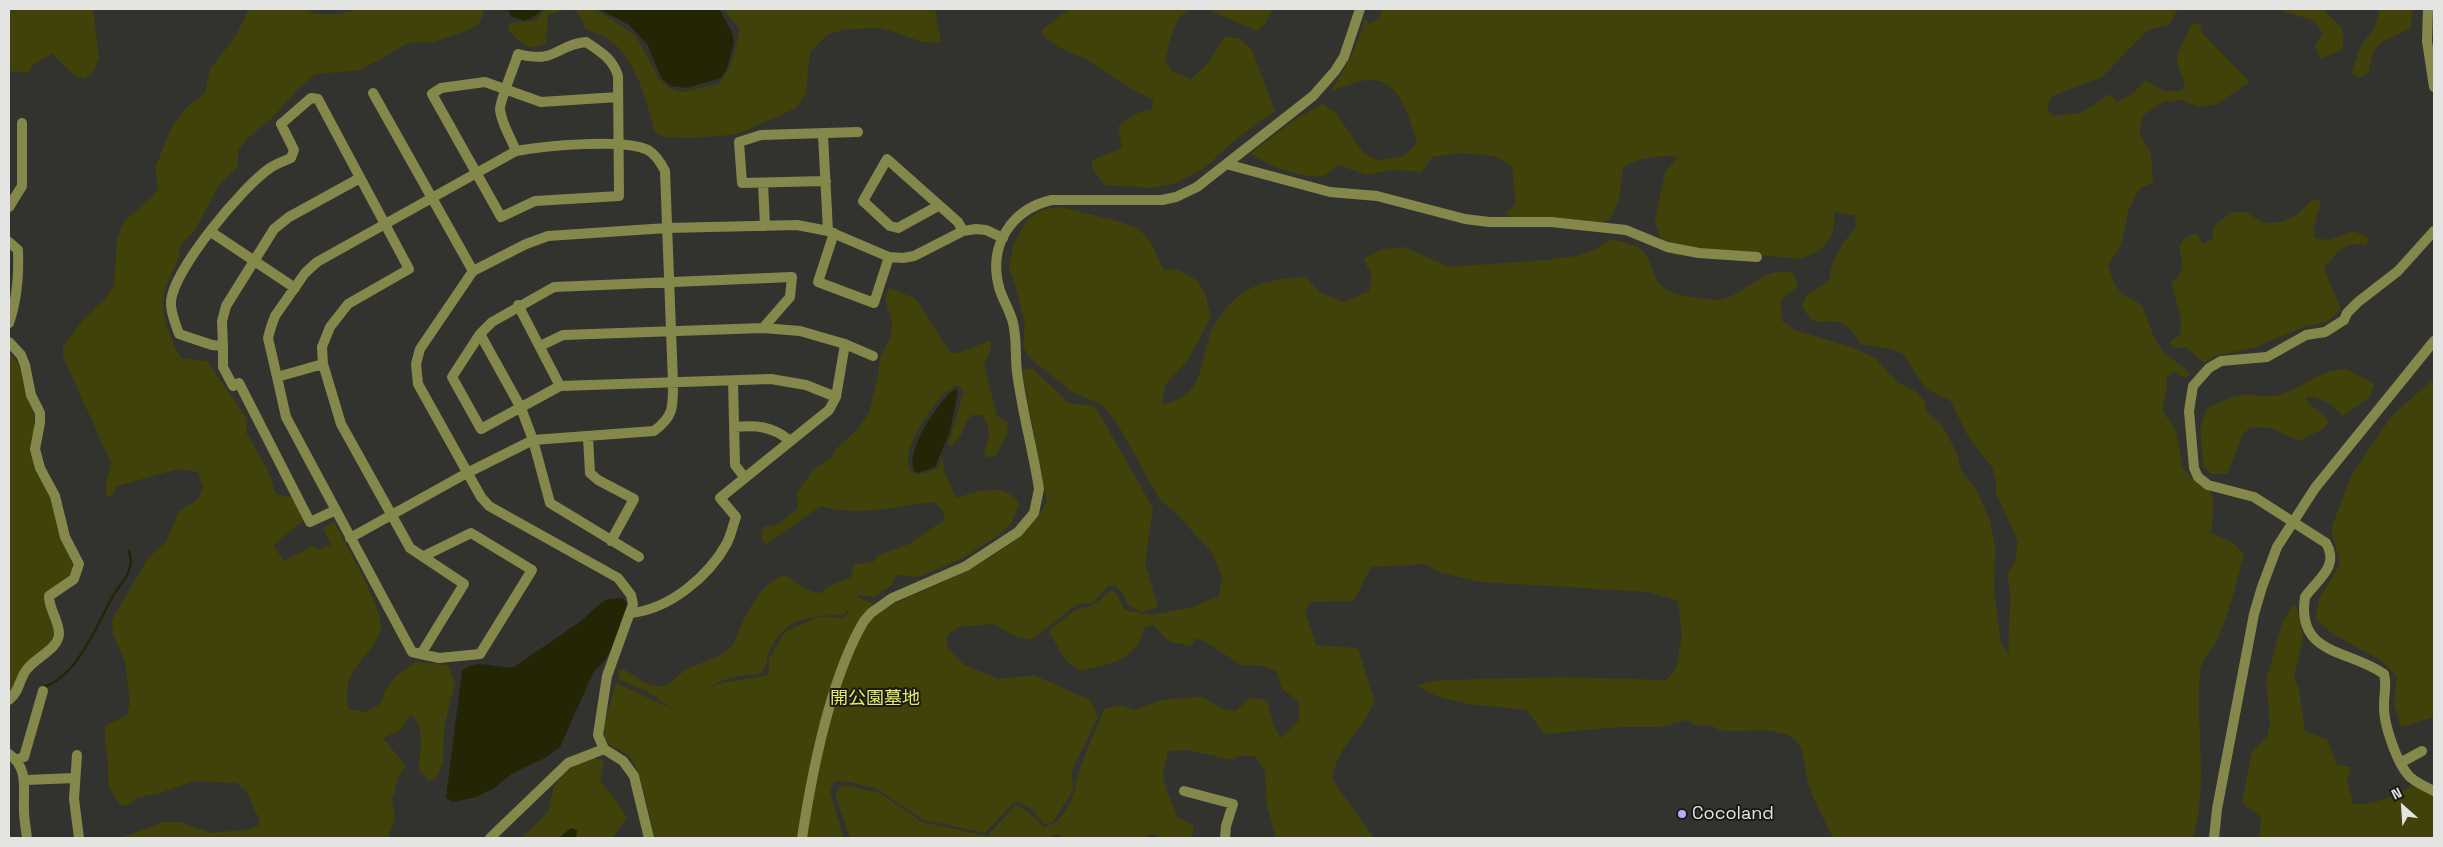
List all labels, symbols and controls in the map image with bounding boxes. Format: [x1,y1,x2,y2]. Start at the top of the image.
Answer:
park label: 開公園墓地 [830,688,920,710]
north arrow [2378,782,2428,832]
text: N [2388,783,2405,804]
place label: Cocoland [1692,803,1774,825]
marker: Cocoland [1676,808,1688,820]

